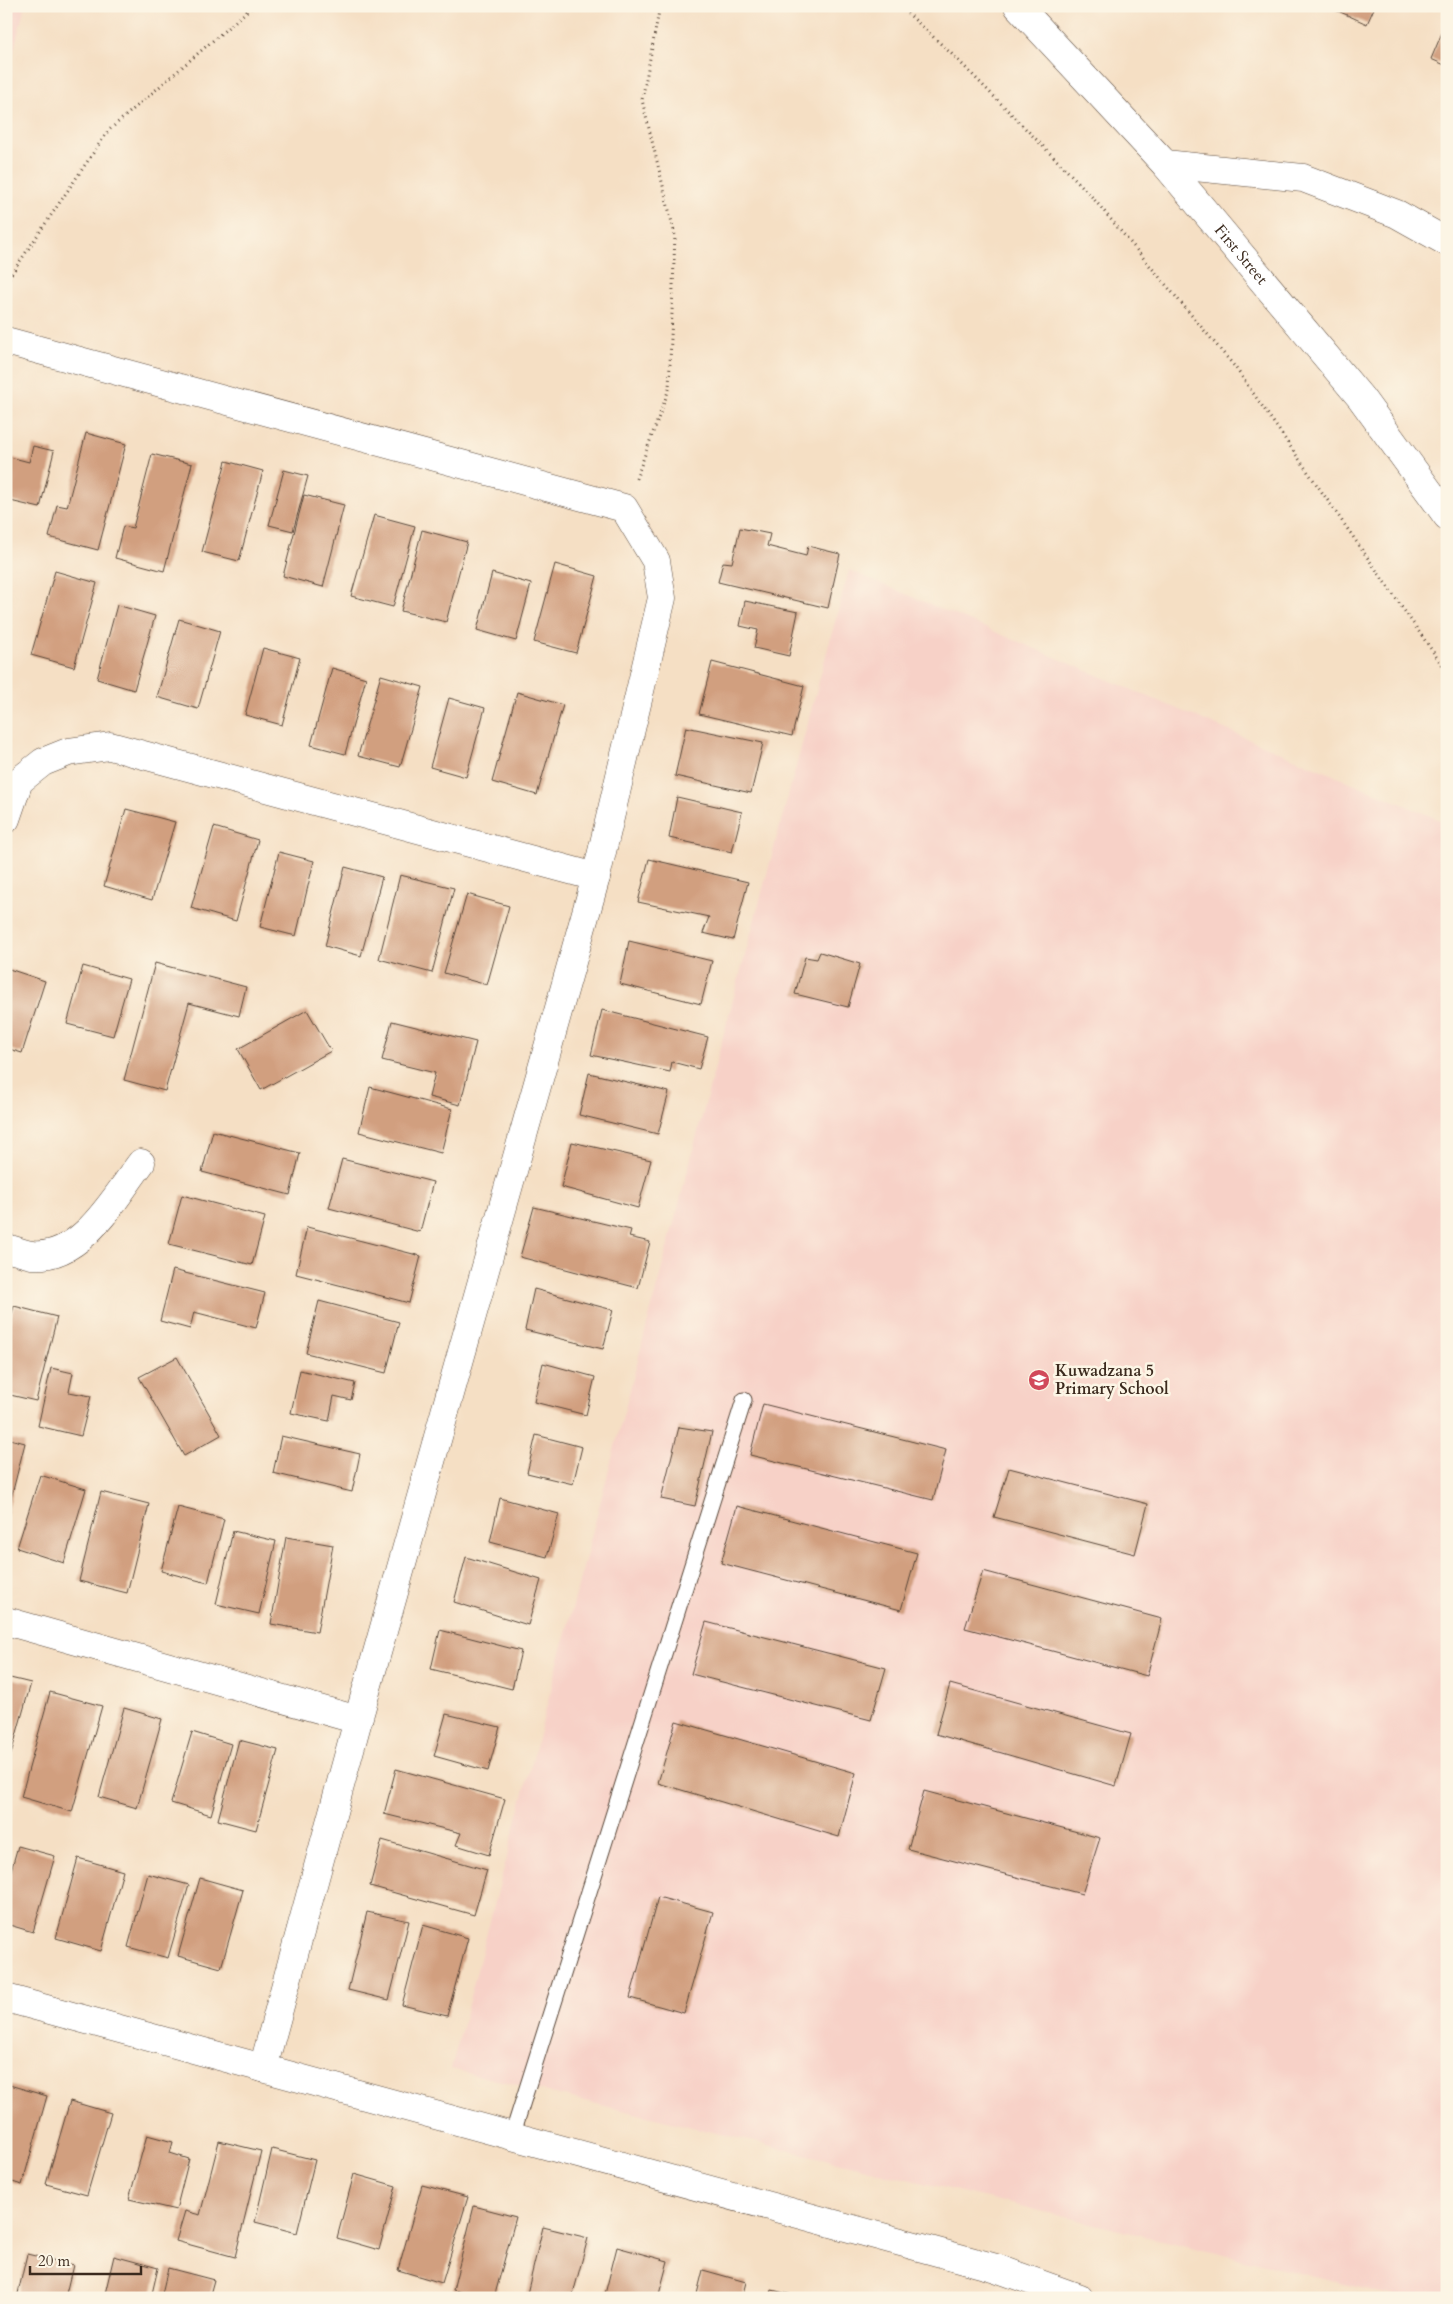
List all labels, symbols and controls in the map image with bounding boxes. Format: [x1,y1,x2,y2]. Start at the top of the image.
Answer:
street label: First Street [1209,220,1273,290]
place label: Kuwadzana 5 Primary School [1055,1360,1169,1400]
school or university icon: Kuwadzana 5 Primary School [1027,1368,1051,1392]
scale bar [30,2244,141,2276]
text: 20 m [38,2251,70,2271]

